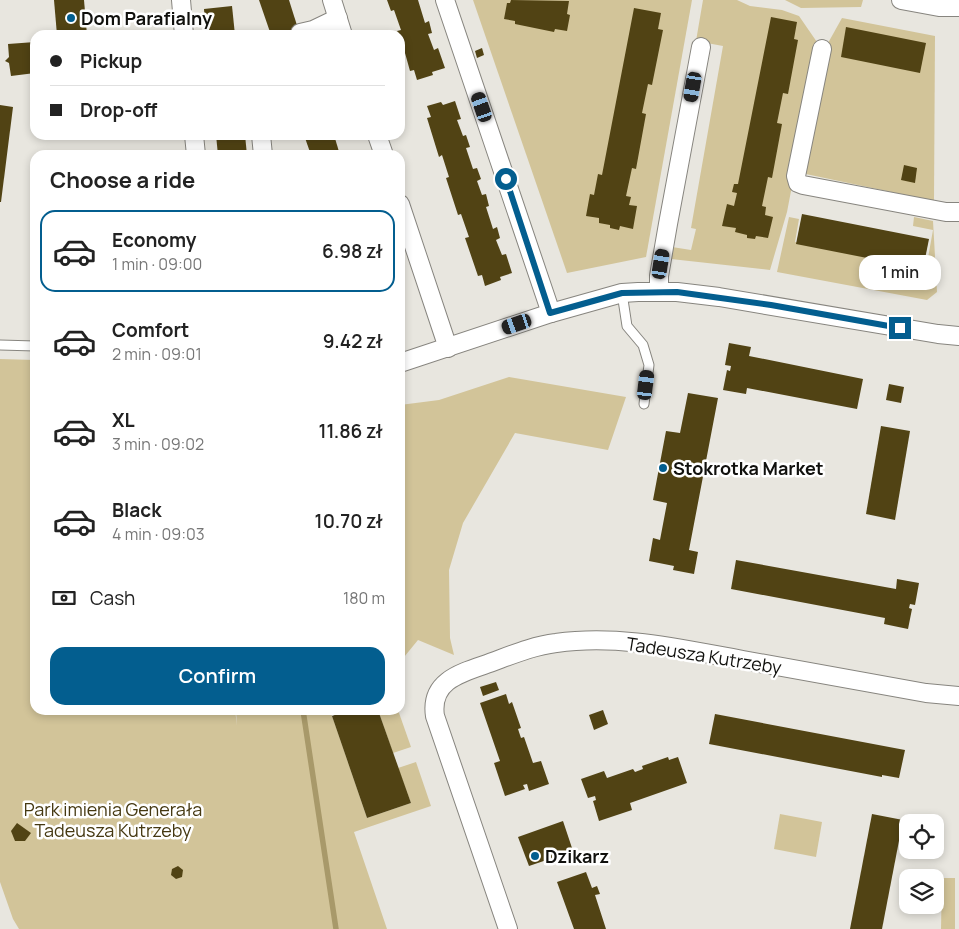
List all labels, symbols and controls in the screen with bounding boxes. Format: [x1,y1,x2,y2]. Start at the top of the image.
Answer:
place label: Dom Parafialny [81,6,212,30]
marker: Dom Parafialny [65,12,77,24]
text: Pickup [80,48,142,74]
car [683,71,702,103]
car [470,90,493,124]
text: Drop-off [80,97,157,123]
text: Choose a ride [50,165,195,195]
route start [495,168,517,190]
text: Economy [112,227,196,253]
icon: car [52,229,97,274]
text: 6.98 zł [322,238,383,264]
car [651,248,670,280]
text: 1 min · 09:00 [112,253,202,275]
callout: 1 min [859,255,941,290]
text: 1 min [881,261,919,283]
car [500,312,533,336]
text: Comfort [112,317,189,343]
route end [889,317,911,339]
icon: car [52,319,97,364]
text: 9.42 zł [323,328,383,354]
text: 2 min · 09:01 [112,343,202,365]
car [636,369,655,401]
text: XL [112,407,135,433]
icon: car [52,409,97,454]
text: 11.86 zł [318,418,383,444]
text: 3 min · 09:02 [112,433,204,455]
place label: Stokrotka Market [673,456,824,480]
marker: Stokrotka Market [657,462,669,474]
text: Black [112,497,161,523]
icon: car [52,499,97,544]
text: 10.70 zł [315,508,383,534]
text: 4 min · 09:03 [112,523,205,545]
icon: cash [50,584,78,612]
text: Cash [90,585,135,611]
text: 180 m [343,587,385,609]
street label: Tadeusza Kutrzeby [625,631,784,679]
button: Confirm [50,647,385,705]
park label: Park imienia Generała Tadeusza Kutrzeby [24,797,202,842]
map controls [899,814,944,914]
button: locate [899,814,944,859]
place label: Dzikarz [545,844,609,868]
marker: Dzikarz [529,850,541,862]
button: layers [899,869,944,914]

